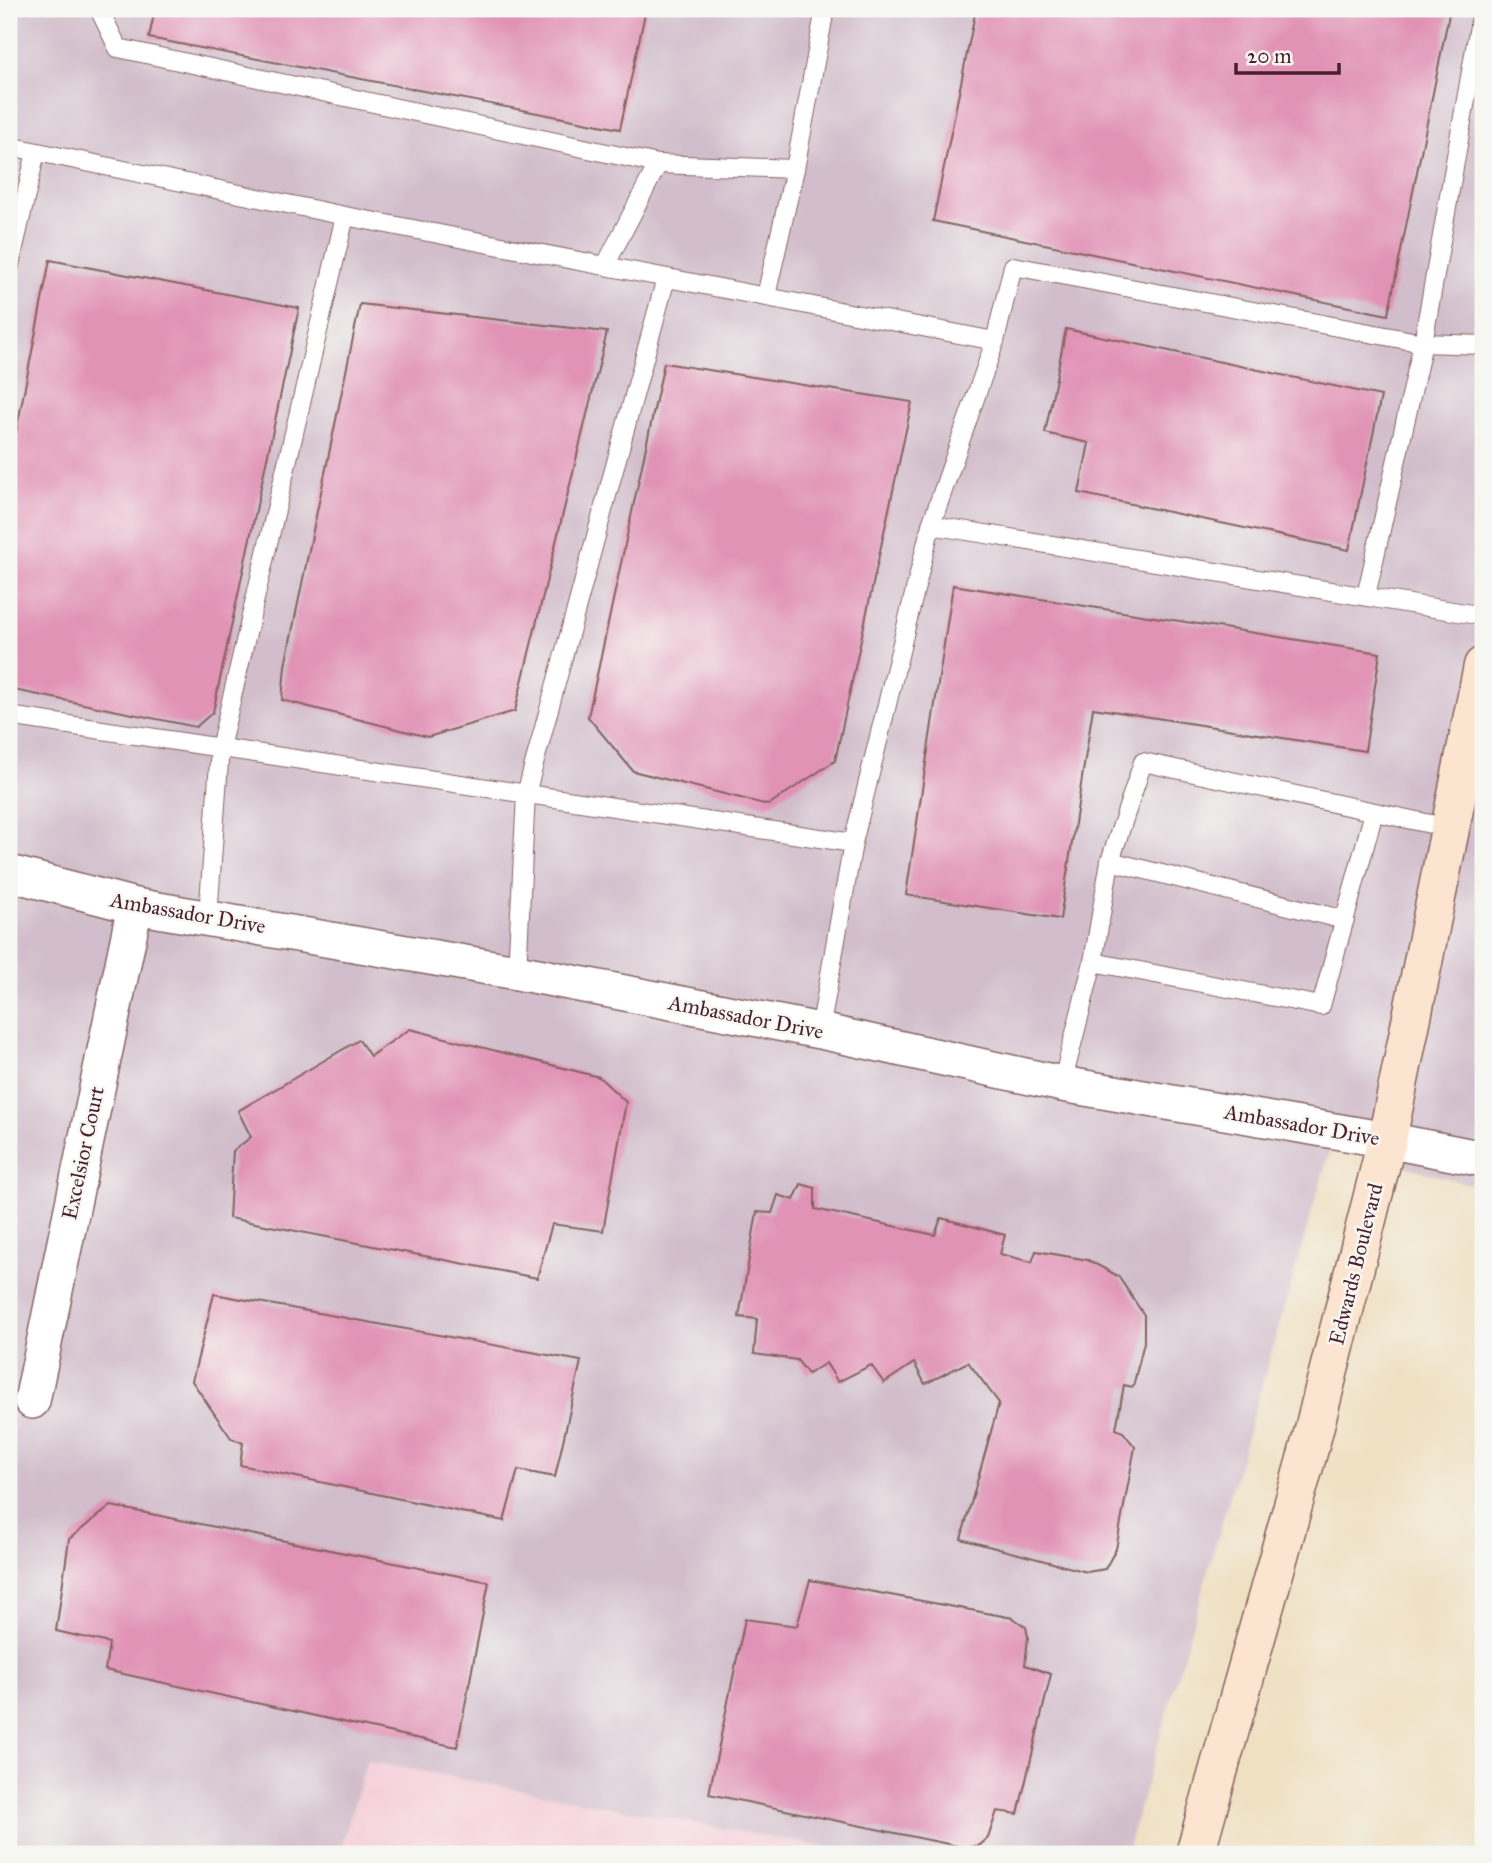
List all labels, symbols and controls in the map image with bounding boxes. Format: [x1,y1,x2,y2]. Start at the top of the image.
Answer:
scale bar [1236,32,1340,76]
text: 20 m [1247,43,1292,69]
street label: Ambassador Drive [107,886,268,939]
street label: Ambassador Drive [665,989,826,1045]
street label: Excelsior Court [56,1084,110,1222]
street label: Ambassador Drive [1221,1098,1382,1151]
street label: Edwards Boulevard [1323,1180,1389,1348]

